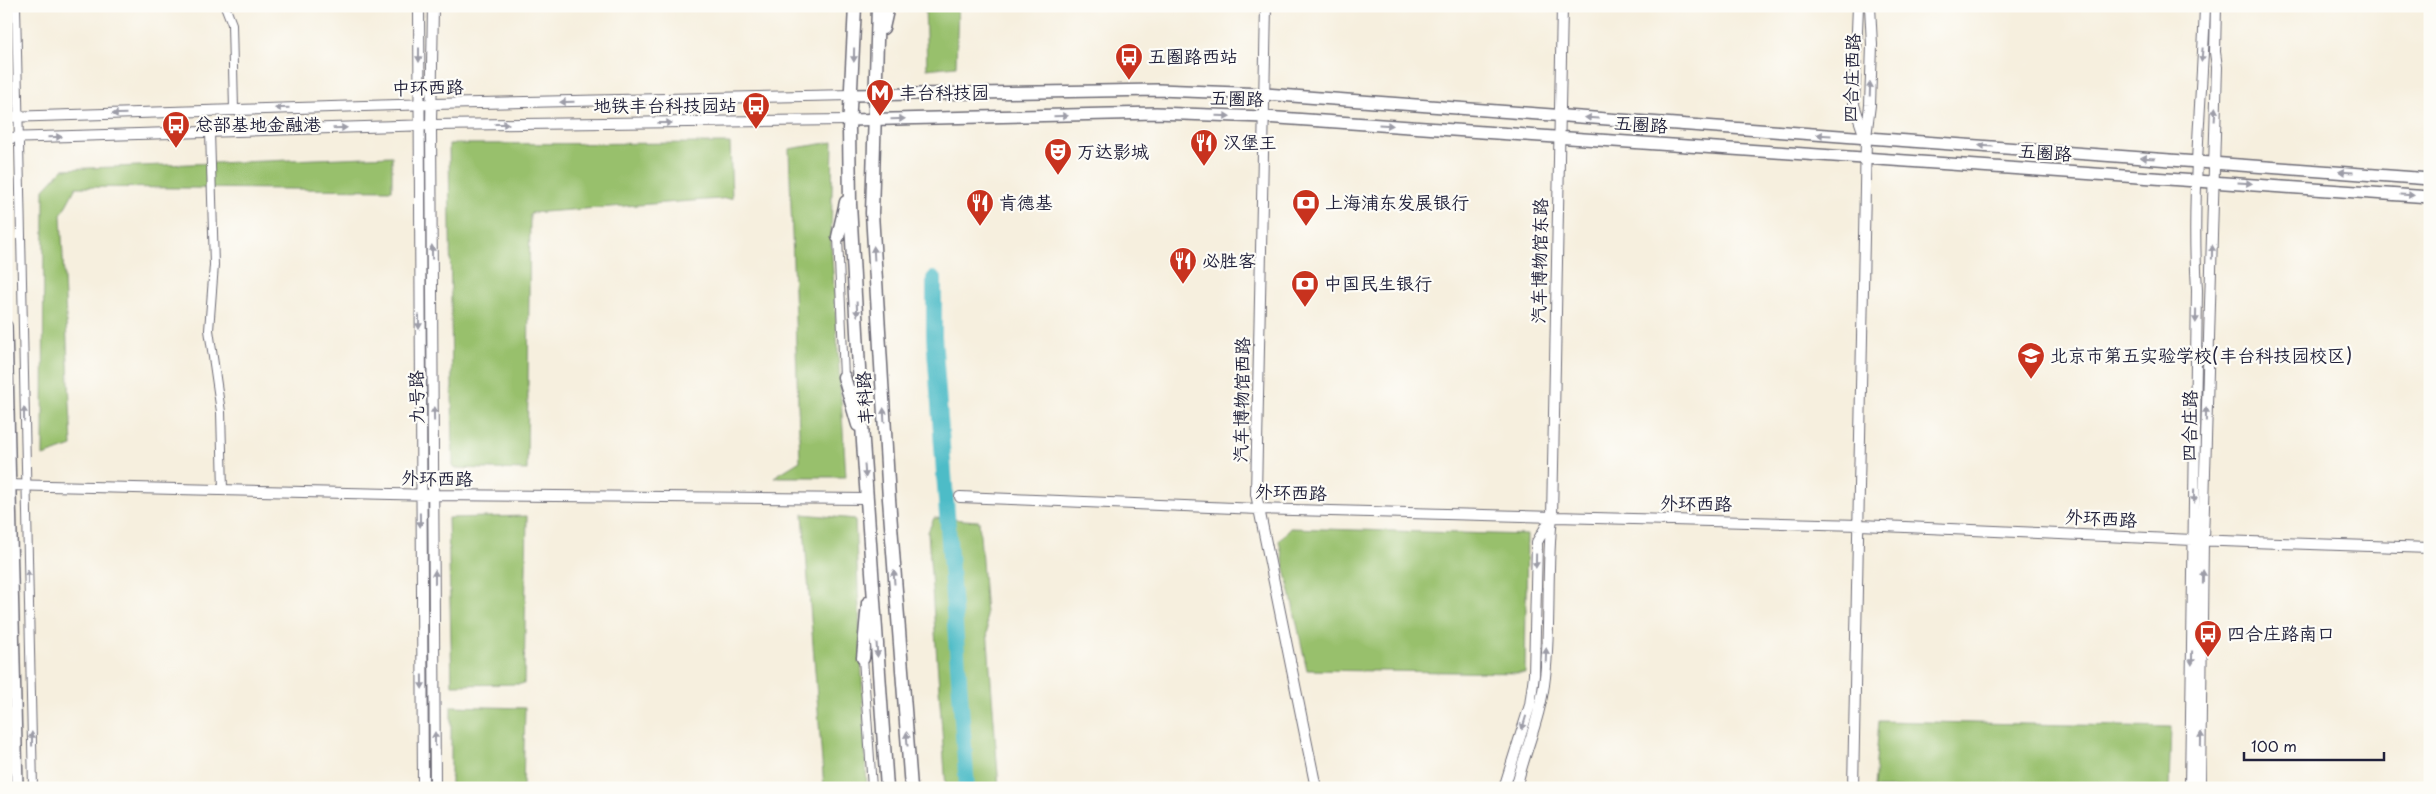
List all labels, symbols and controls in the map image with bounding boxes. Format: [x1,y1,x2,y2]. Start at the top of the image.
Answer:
street label: 四合庄西路 [1835,33,1866,123]
bus stop icon: 五圈路西站 [1114,42,1144,81]
place label: 五圈路西站 [1148,42,1238,69]
one-way arrow [415,47,423,63]
one-way arrow [850,47,858,63]
one-way arrow [2198,47,2206,63]
street label: 中环西路 [392,72,464,101]
metro station icon: 丰台科技园 [865,78,895,117]
place label: 丰台科技园 [899,78,989,105]
one-way arrow [1867,81,1875,97]
street label: 五圈路 [1210,83,1265,112]
place label: 地铁丰台科技园站 [593,91,737,118]
bus stop icon: 地铁丰台科技园站 [741,91,771,130]
one-way arrow [558,98,574,106]
one-way arrow [274,104,290,112]
one-way arrow [2211,105,2219,121]
street label: 五圈路 [1613,108,1669,139]
one-way arrow [111,110,127,118]
bus stop icon: 总部基地金融港 [161,110,191,149]
place label: 总部基地金融港 [195,110,321,137]
one-way arrow [1053,111,1069,119]
one-way arrow [1216,112,1232,120]
one-way arrow [1584,114,1600,122]
one-way arrow [891,115,907,123]
one-way arrow [657,119,673,127]
one-way arrow [495,120,511,128]
one-way arrow [1378,121,1394,129]
one-way arrow [332,124,348,132]
restaurant icon: 汉堡王 [1189,128,1219,167]
place label: 汉堡王 [1223,128,1277,155]
one-way arrow [1816,130,1832,138]
one-way arrow [47,133,63,141]
street label: 五圈路 [2017,136,2073,167]
theatre icon: 万达影城 [1043,137,1073,176]
place label: 万达影城 [1077,137,1149,164]
one-way arrow [1978,142,1994,150]
one-way arrow [2140,153,2156,161]
one-way arrow [2338,168,2354,176]
one-way arrow [2238,179,2254,187]
restaurant icon: 肯德基 [965,188,995,227]
place label: 肯德基 [999,188,1053,215]
bank icon: 上海浦东发展银行 [1291,188,1321,227]
place label: 上海浦东发展银行 [1325,188,1469,215]
one-way arrow [2400,191,2416,199]
street label: 汽车博物馆东路 [1524,198,1553,324]
one-way arrow [428,243,436,259]
one-way arrow [2209,244,2217,260]
one-way arrow [870,245,878,261]
restaurant icon: 必胜客 [1168,246,1198,285]
place label: 必胜客 [1202,246,1256,273]
bank icon: 中国民生银行 [1290,269,1320,308]
place label: 中国民生银行 [1324,269,1432,296]
one-way arrow [853,301,861,317]
one-way arrow [2192,308,2200,324]
one-way arrow [415,315,423,331]
street label: 汽车博物馆西路 [1226,337,1255,463]
school or university icon: 北京市第五实验学校(丰台科技园校区) [2016,341,2046,380]
place label: 北京市第五实验学校(丰台科技园校区) [2050,341,2352,368]
street label: 九号路 [402,370,429,424]
street label: 丰科路 [849,370,878,426]
street label: 四合庄路 [2174,390,2203,462]
one-way arrow [20,406,28,422]
one-way arrow [430,406,438,422]
one-way arrow [2203,406,2211,422]
one-way arrow [879,407,887,423]
street label: 外环西路 [401,463,473,492]
one-way arrow [861,463,869,479]
street label: 外环西路 [1255,477,1328,506]
street label: 外环西路 [1660,488,1732,517]
one-way arrow [2189,488,2197,504]
street label: 外环西路 [2064,502,2138,533]
one-way arrow [416,512,424,528]
one-way arrow [1532,554,1540,570]
one-way arrow [24,568,32,584]
one-way arrow [431,568,439,584]
one-way arrow [2199,568,2207,584]
one-way arrow [890,569,898,585]
bus stop icon: 四合庄路南口 [2193,619,2223,658]
place label: 四合庄路南口 [2227,619,2335,646]
one-way arrow [874,643,882,659]
one-way arrow [1542,647,1550,663]
one-way arrow [2187,650,2195,666]
one-way arrow [418,675,426,691]
one-way arrow [1520,715,1527,730]
scale bar [2244,729,2384,761]
one-way arrow [28,731,36,747]
one-way arrow [431,731,439,747]
one-way arrow [903,731,911,747]
one-way arrow [2197,731,2205,747]
text: 100 m [2251,734,2297,757]

